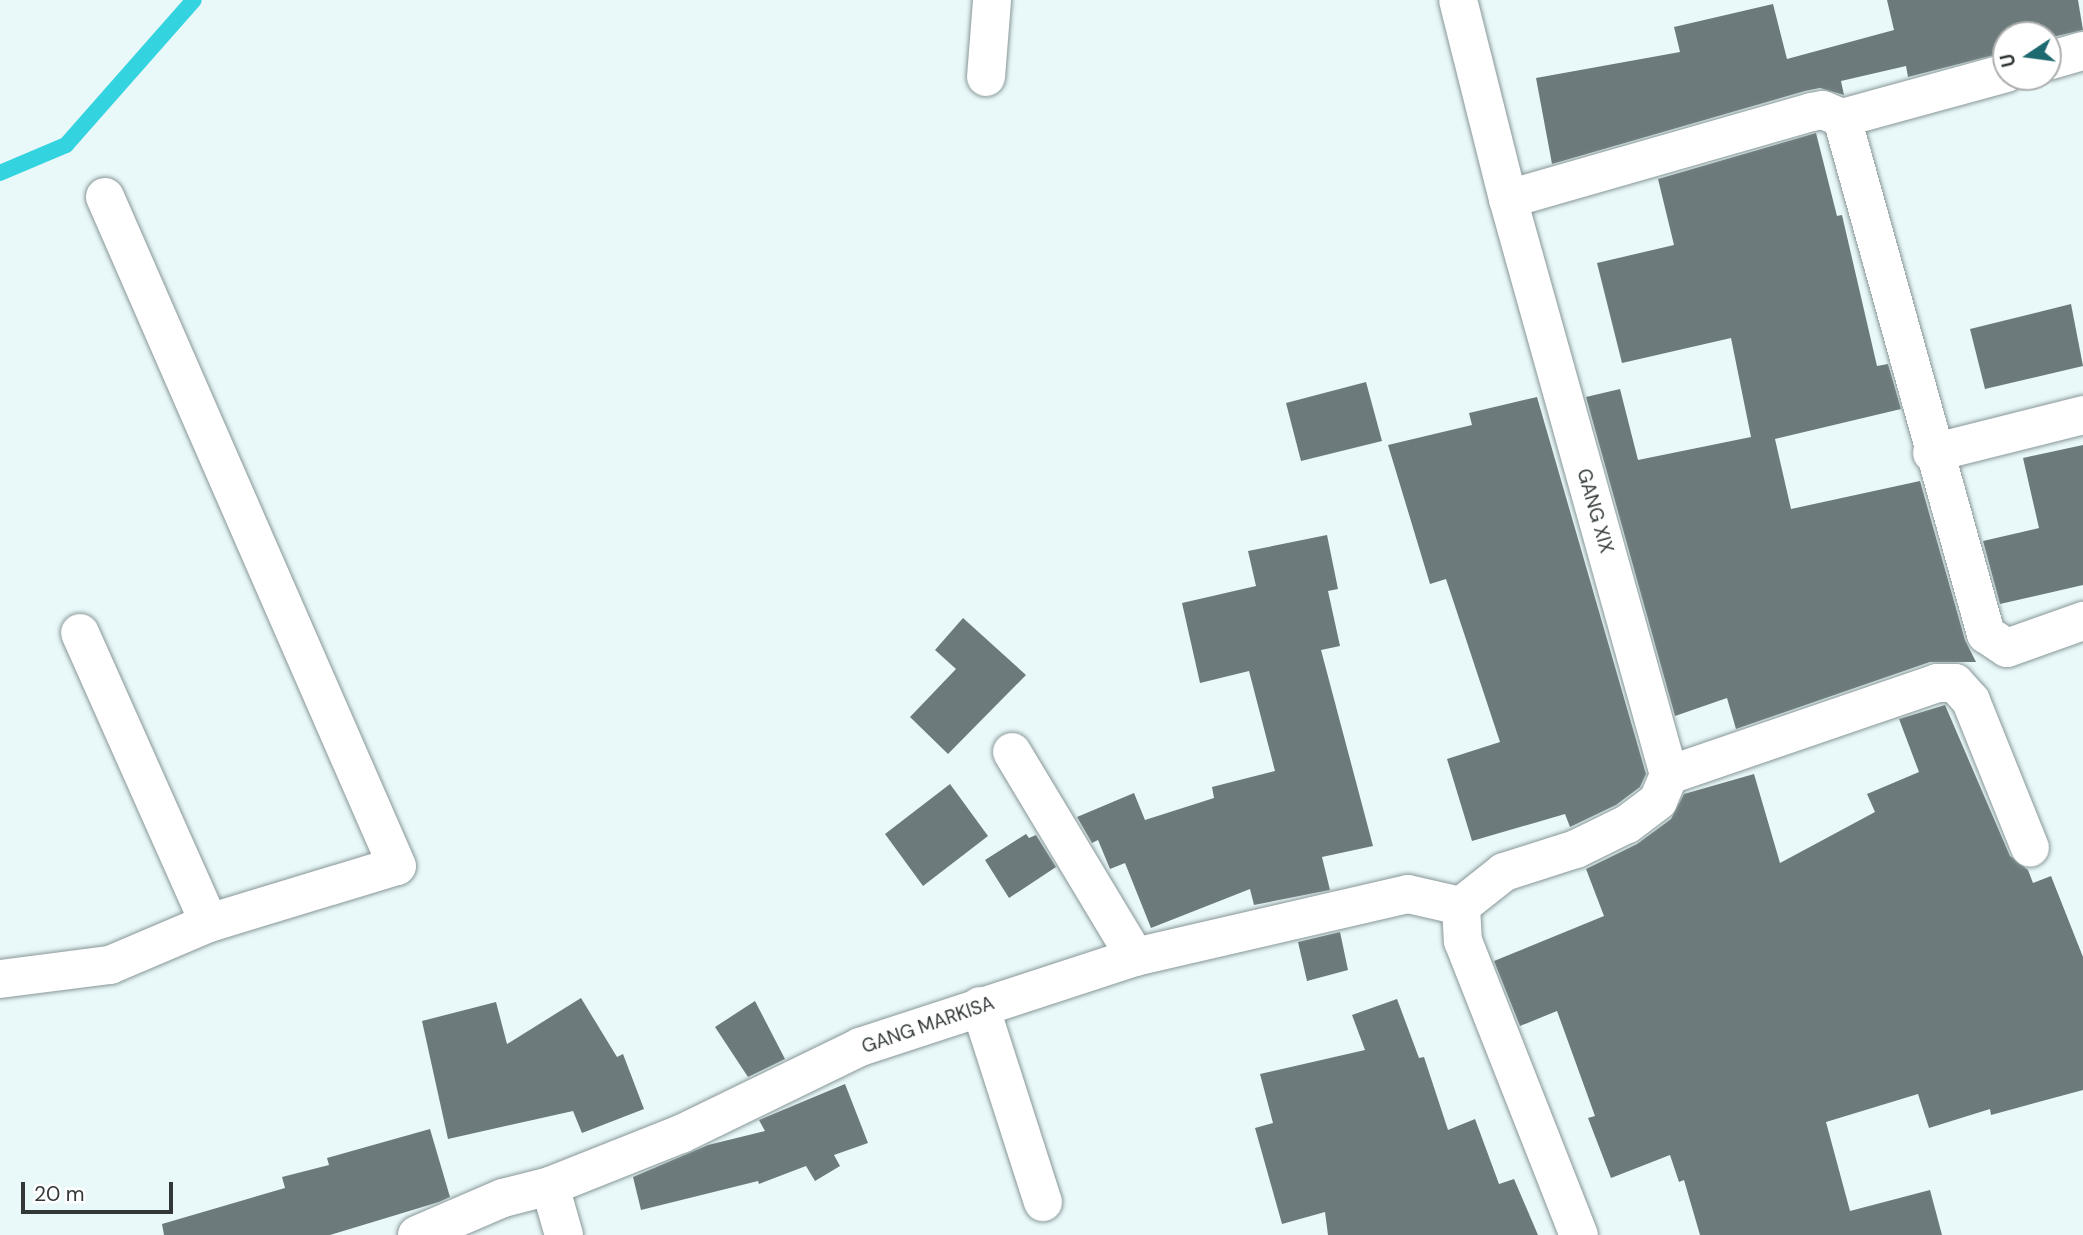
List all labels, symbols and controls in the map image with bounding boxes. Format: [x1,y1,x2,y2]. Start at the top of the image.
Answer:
north arrow [1992,21,2062,91]
text: U [1994,51,2022,70]
street label: GANG XIX [1572,466,1618,556]
street label: GANG MARKISA [859,992,997,1058]
scale bar [24,1168,177,1212]
text: 20 m [34,1180,85,1208]

